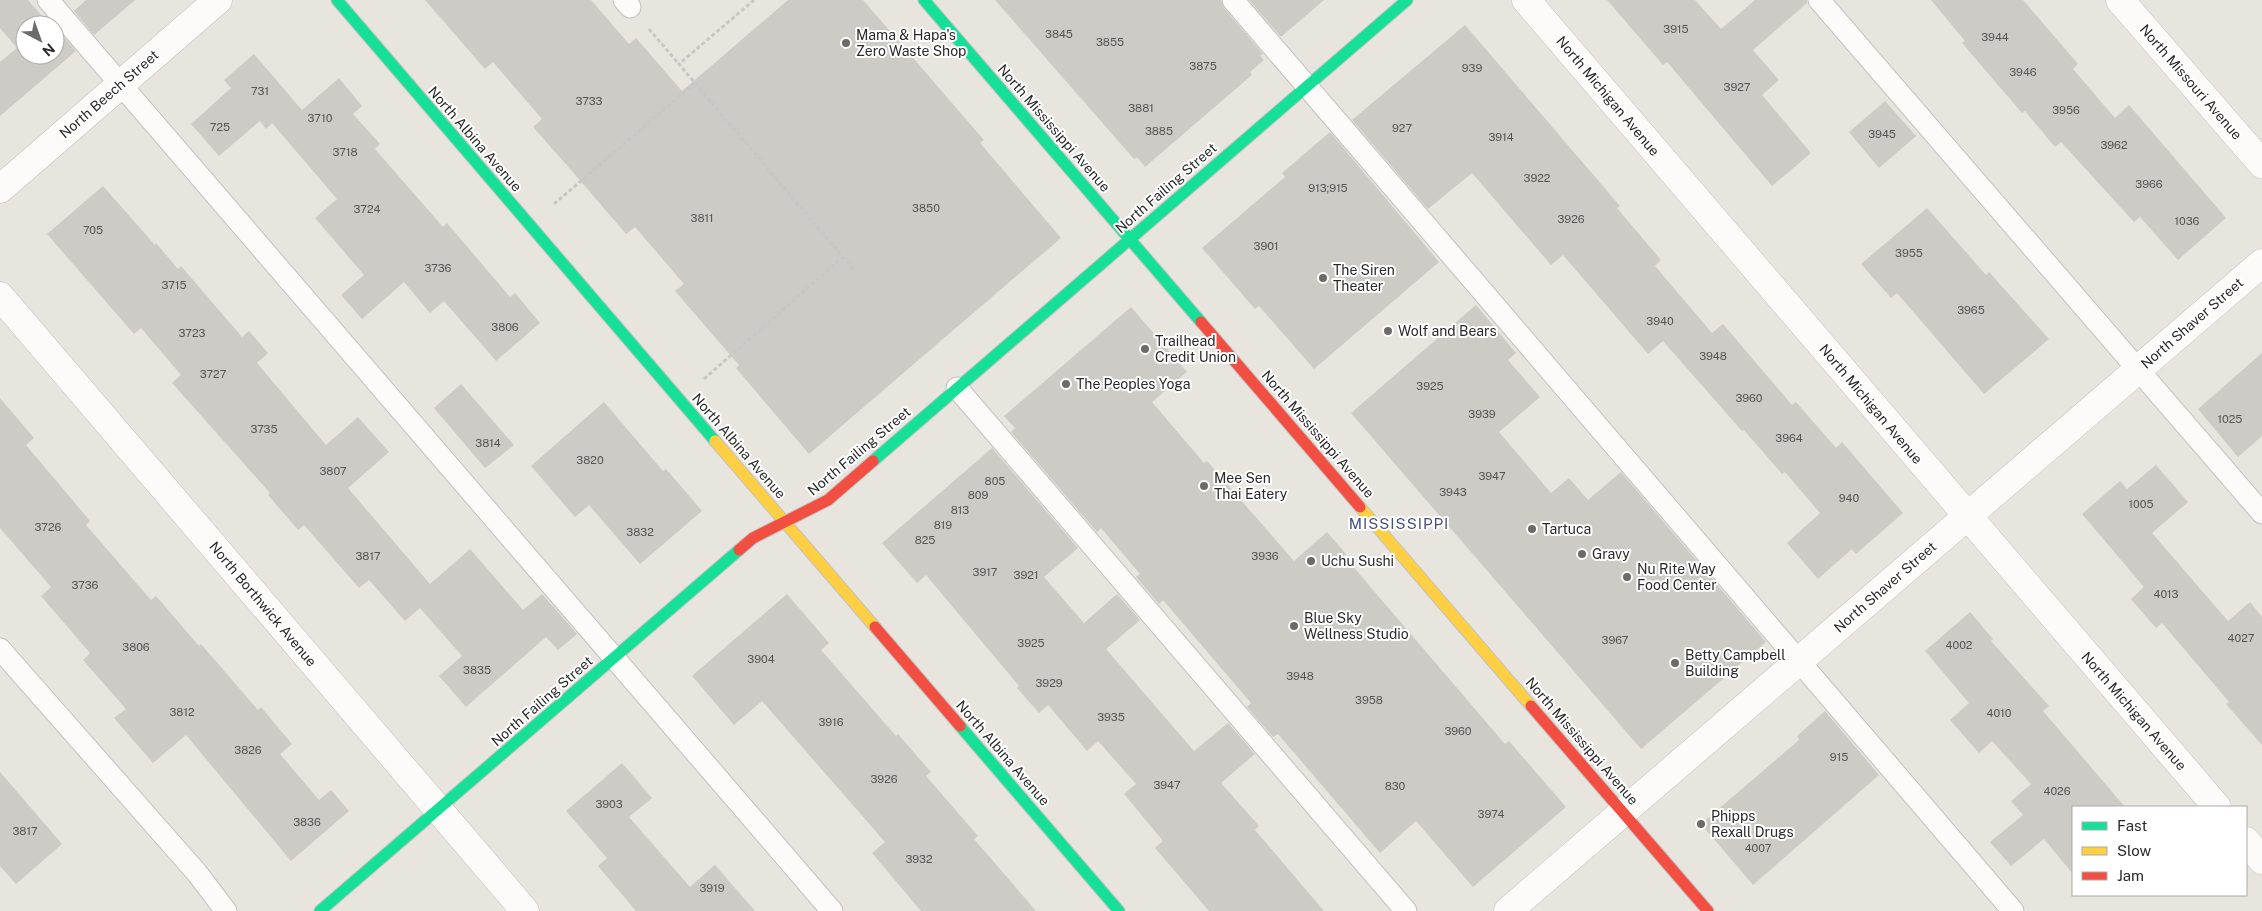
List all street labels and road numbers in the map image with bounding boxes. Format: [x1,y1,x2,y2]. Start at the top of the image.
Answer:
street label: North Missouri Avenue [2137,21,2245,143]
street label: North Michigan Avenue [1553,33,1663,159]
street label: North Beech Street [56,47,162,141]
street label: North Mississippi Avenue [994,61,1114,195]
street label: North Albina Avenue [425,83,525,195]
street label: North Failing Street [1112,140,1220,236]
street label: North Shaver Street [2138,274,2246,372]
street label: North Michigan Avenue [1816,341,1926,467]
street label: North Mississippi Avenue [1258,367,1378,501]
street label: North Albina Avenue [689,390,789,502]
street label: North Failing Street [805,403,913,499]
street label: North Borthwick Avenue [206,538,320,670]
street label: North Shaver Street [1831,538,1939,636]
street label: North Michigan Avenue [2078,649,2190,773]
street label: North Failing Street [488,653,596,749]
street label: North Mississippi Avenue [1522,674,1642,808]
street label: North Albina Avenue [953,697,1053,809]

